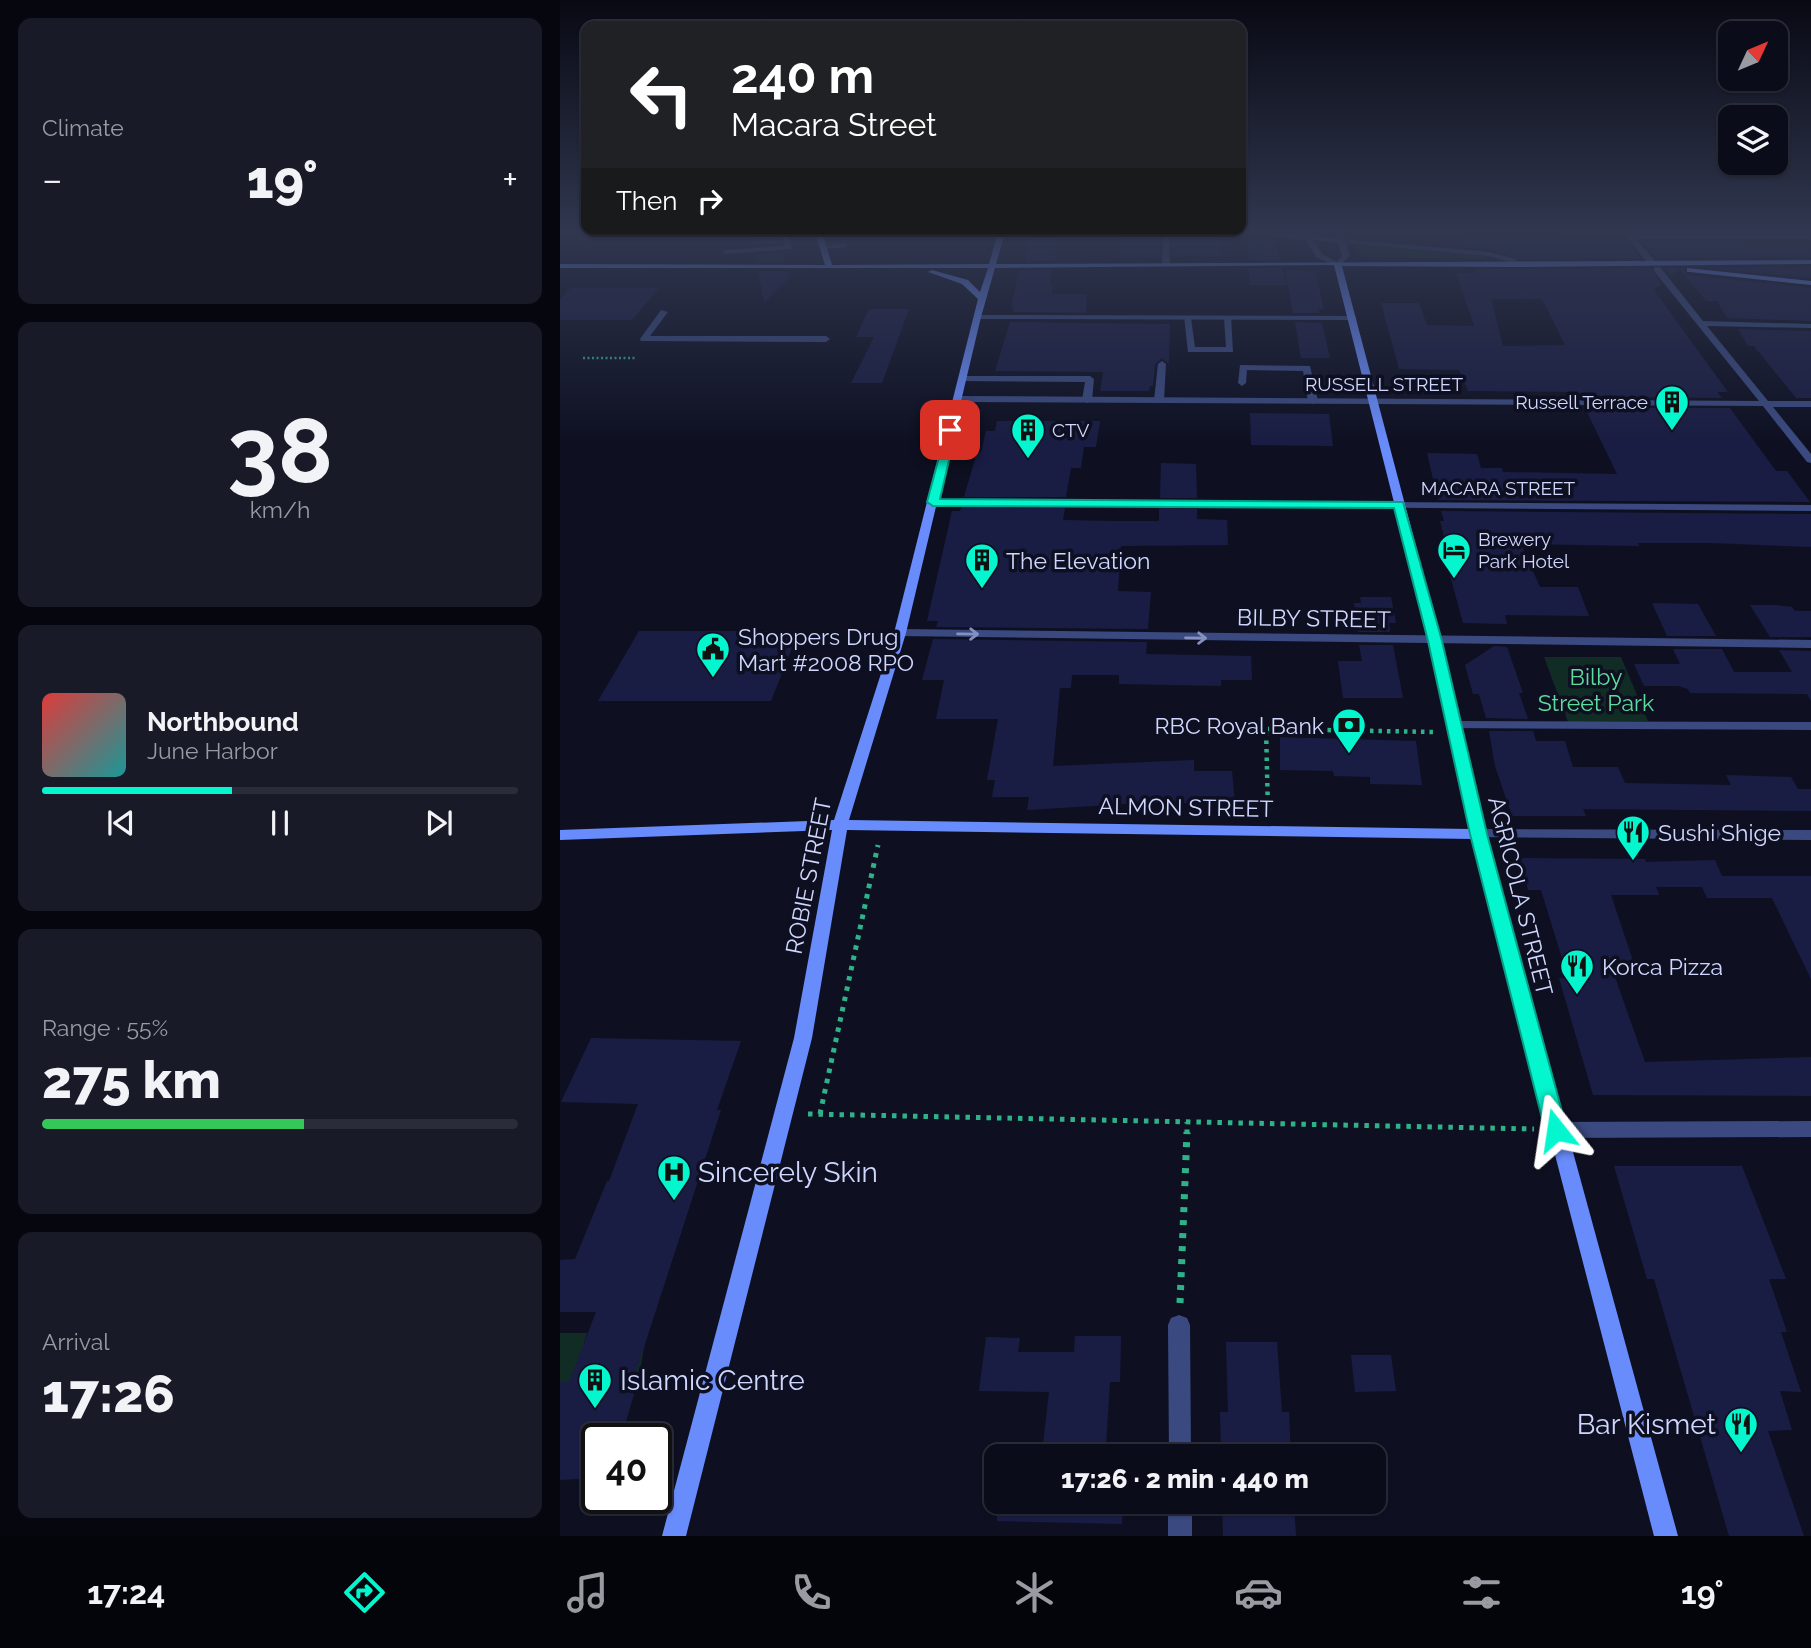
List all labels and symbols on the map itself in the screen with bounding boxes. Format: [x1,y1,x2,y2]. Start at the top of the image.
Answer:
north arrow [1718,21,1788,91]
street label: RUSSELL STREET [1305,373,1463,395]
building icon: Russell Terrace [1653,383,1691,432]
place label: Russell Terrace [1515,391,1648,413]
pin [920,400,980,460]
building icon: CTV [1009,411,1047,460]
place label: CTV [1052,419,1090,441]
street label: MACARA STREET [1421,477,1576,499]
place label: Brewery Park Hotel [1478,528,1570,572]
hotel icon: Brewery Park Hotel [1435,531,1473,580]
building icon: The Elevation [963,541,1001,590]
place label: The Elevation [1006,547,1150,574]
street label: BILBY STREET [1237,603,1391,633]
place label: Shoppers Drug Mart #2008 RPO [738,623,914,676]
one-way arrow [956,627,979,641]
public building icon: Shoppers Drug Mart #2008 RPO [694,630,732,679]
one-way arrow [1184,631,1207,644]
park label: Bilby Street Park [1538,663,1654,716]
bank icon: RBC Royal Bank [1330,706,1368,755]
place label: RBC Royal Bank [1155,712,1324,739]
street label: ALMON STREET [1098,792,1274,822]
street label: AGRICOLA STREET [1483,794,1559,998]
street label: ROBIE STREET [780,796,836,956]
restaurant icon: Sushi Shige [1614,813,1652,862]
place label: Sushi Shige [1658,819,1781,846]
restaurant icon: Korca Pizza [1558,947,1596,996]
place label: Korca Pizza [1602,953,1723,980]
position arrow [1519,1093,1593,1167]
hospital icon: Sincerely Skin [655,1153,693,1202]
place label: Sincerely Skin [698,1156,878,1189]
building icon: Islamic Centre [576,1361,614,1410]
place label: Islamic Centre [620,1364,805,1397]
restaurant icon: Bar Kismet [1722,1405,1760,1454]
place label: Bar Kismet [1577,1408,1717,1441]
speed limit sign: 40 [581,1423,672,1514]

